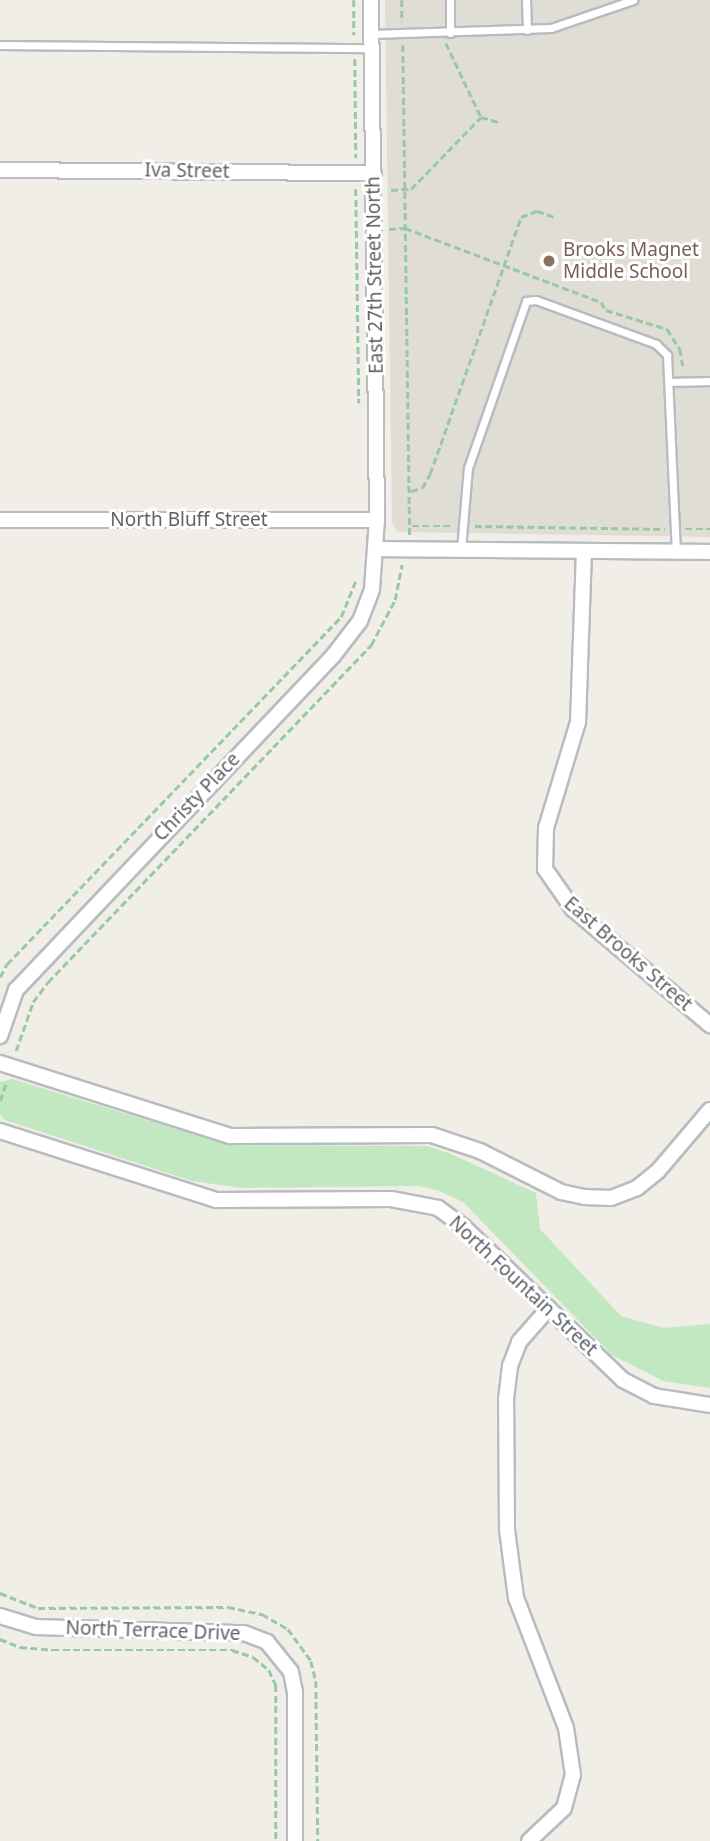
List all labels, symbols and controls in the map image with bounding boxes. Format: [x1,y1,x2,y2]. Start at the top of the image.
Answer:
street label: Iva Street [144,159,230,183]
street label: East 27th Street North [362,176,388,374]
place label: Brooks Magnet Middle School [563,239,699,283]
marker: Brooks Magnet Middle School [541,253,557,269]
street label: North Bluff Street [110,509,268,531]
street label: Christy Place [149,748,245,846]
street label: East Brooks Street [559,892,697,1016]
street label: North Fountain Street [444,1211,602,1361]
street label: North Terrace Drive [65,1617,241,1645]

